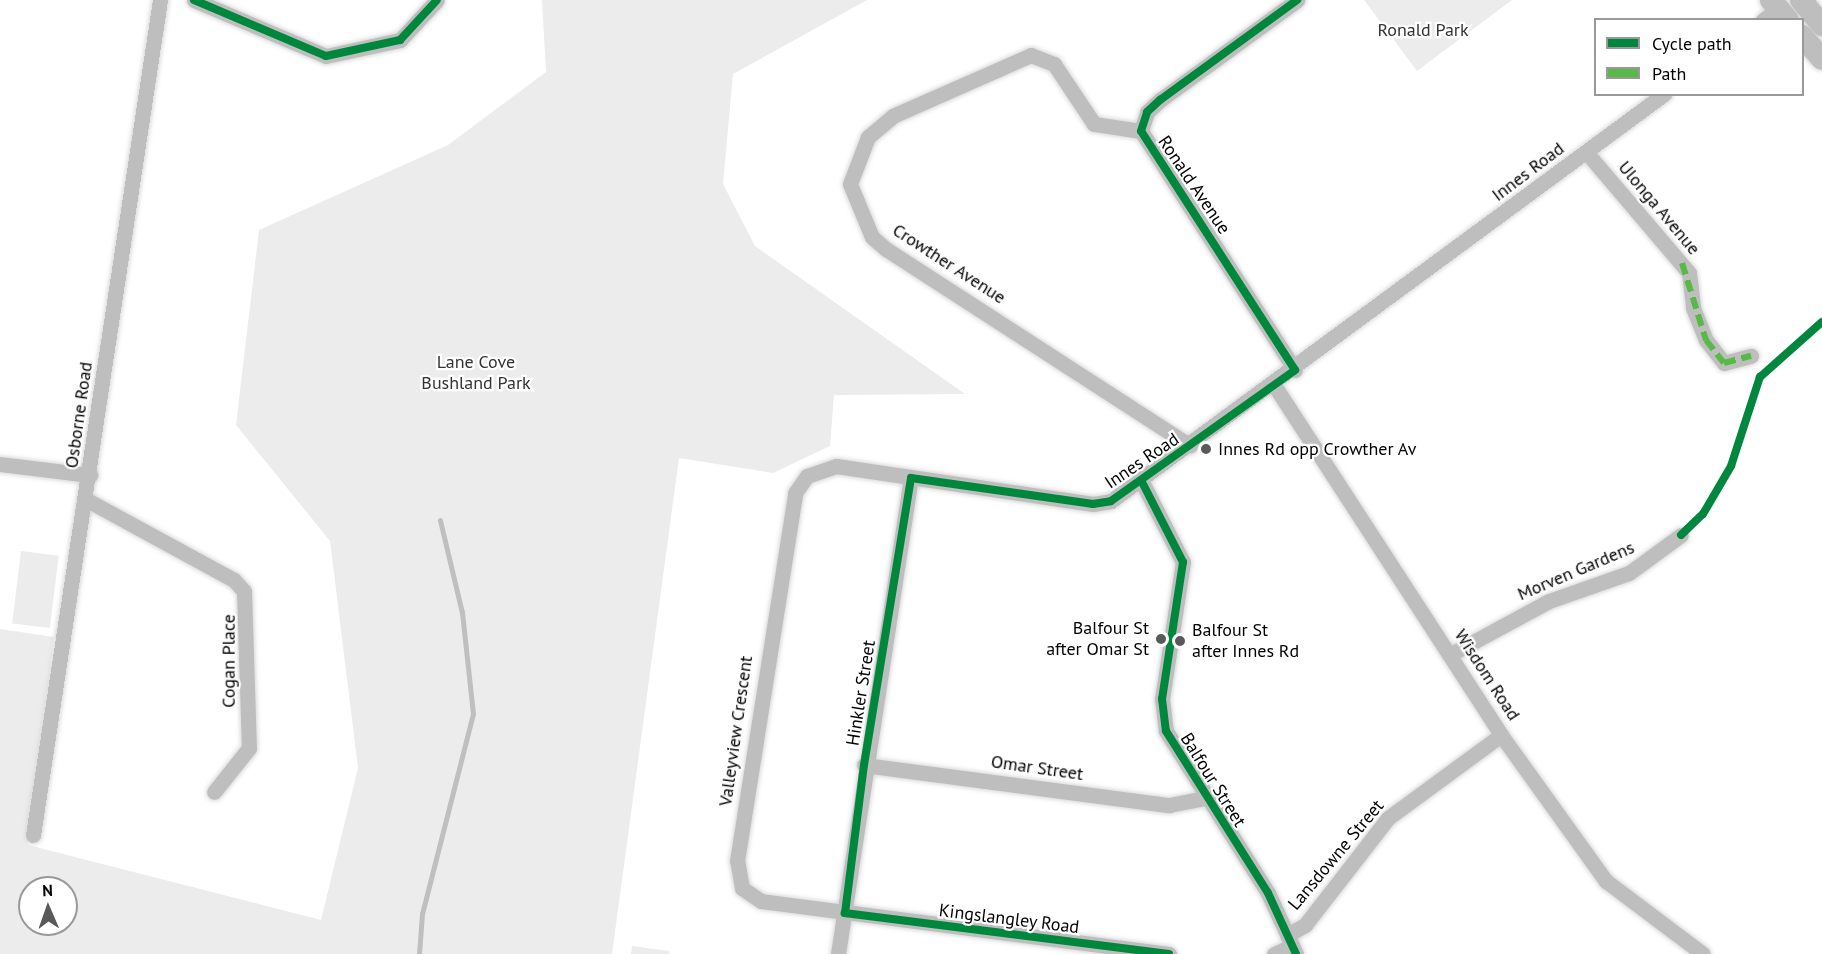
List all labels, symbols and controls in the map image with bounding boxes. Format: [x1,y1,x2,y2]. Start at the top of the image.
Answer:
legend [1594,18,1804,96]
park label: Ronald Park [1377,19,1469,41]
text: Cycle path [1652,32,1732,55]
text: Path [1652,62,1686,85]
street label: Ronald Avenue [1153,132,1235,238]
street label: Innes Road [1488,138,1568,206]
street label: Ulonga Avenue [1613,157,1705,259]
street label: Crowther Avenue [888,219,1010,309]
park label: Lane Cove Bushland Park [421,352,531,394]
street label: Osborne Road [61,360,97,470]
street label: Innes Road [1101,428,1183,494]
place label: Innes Rd opp Crowther Av [1218,438,1417,460]
marker: Innes Rd opp Crowther Av [1199,442,1213,456]
street label: Morven Gardens [1514,537,1638,605]
street label: Cogan Place [218,614,240,708]
place label: Balfour St after Omar St [1046,618,1149,660]
place label: Balfour St after Innes Rd [1192,620,1299,662]
street label: Wisdom Road [1450,625,1524,725]
marker: Balfour St after Omar St [1154,632,1168,646]
marker: Balfour St after Innes Rd [1173,634,1187,648]
street label: Hinkler Street [842,639,880,747]
street label: Valleyview Crescent [715,654,757,808]
street label: Balfour Street [1176,729,1250,831]
street label: Omar Street [990,751,1084,785]
street label: Lansdowne Street [1284,795,1388,915]
north arrow [18,876,78,936]
text: N [42,880,53,900]
street label: Kingslangley Road [937,900,1081,938]

